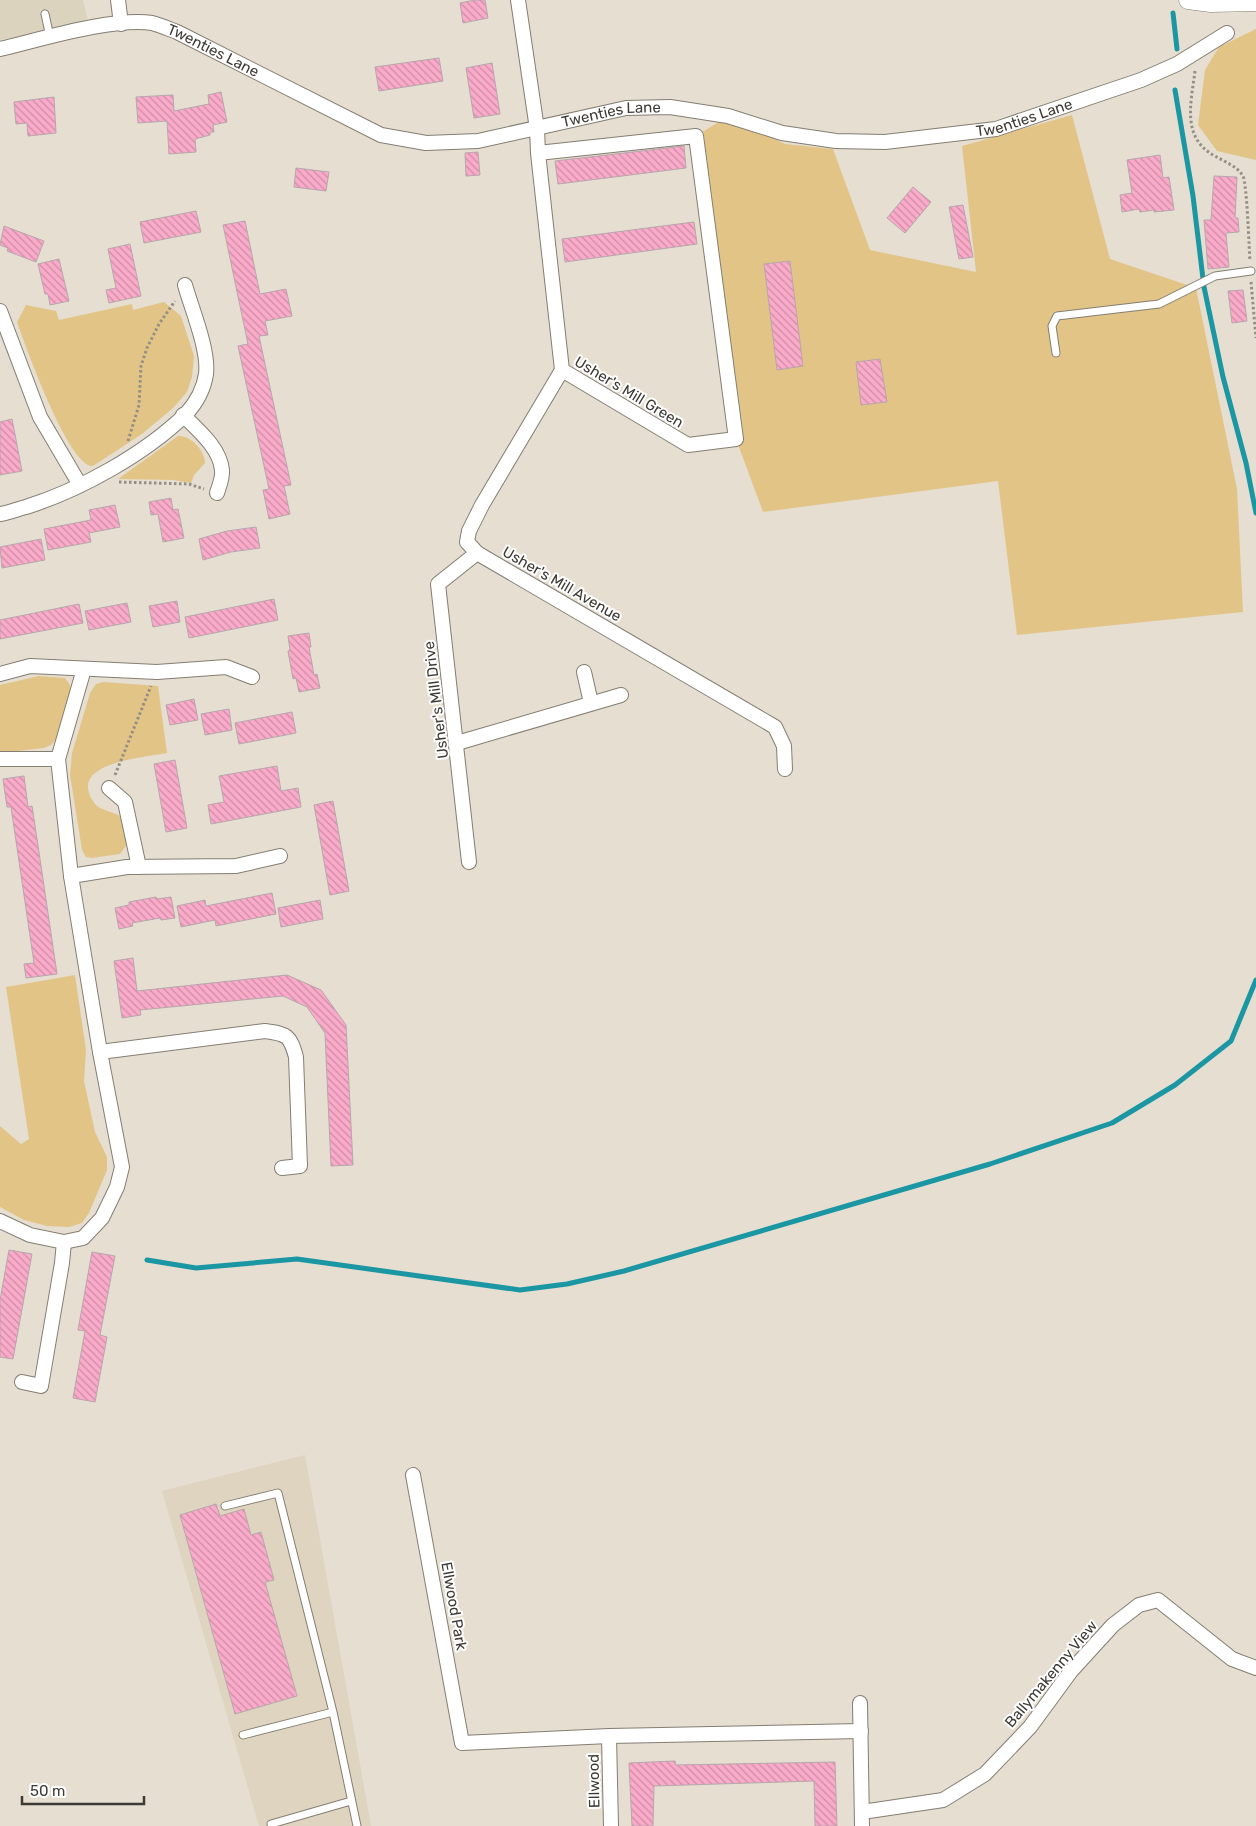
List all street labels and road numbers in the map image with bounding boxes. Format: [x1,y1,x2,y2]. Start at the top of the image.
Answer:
street label: Twenties Lane [165,20,262,81]
street label: Twenties Lane [975,95,1075,140]
street label: Twenties Lane [560,98,661,131]
street label: Usher's Mill Green [571,352,687,432]
street label: Usher's Mill Avenue [499,543,625,625]
street label: Usher's Mill Drive [420,640,452,760]
street label: Ellwood Park [437,1560,471,1652]
street label: Ballymakenny View [1001,1617,1101,1731]
street label: Ellwood [585,1754,603,1808]

